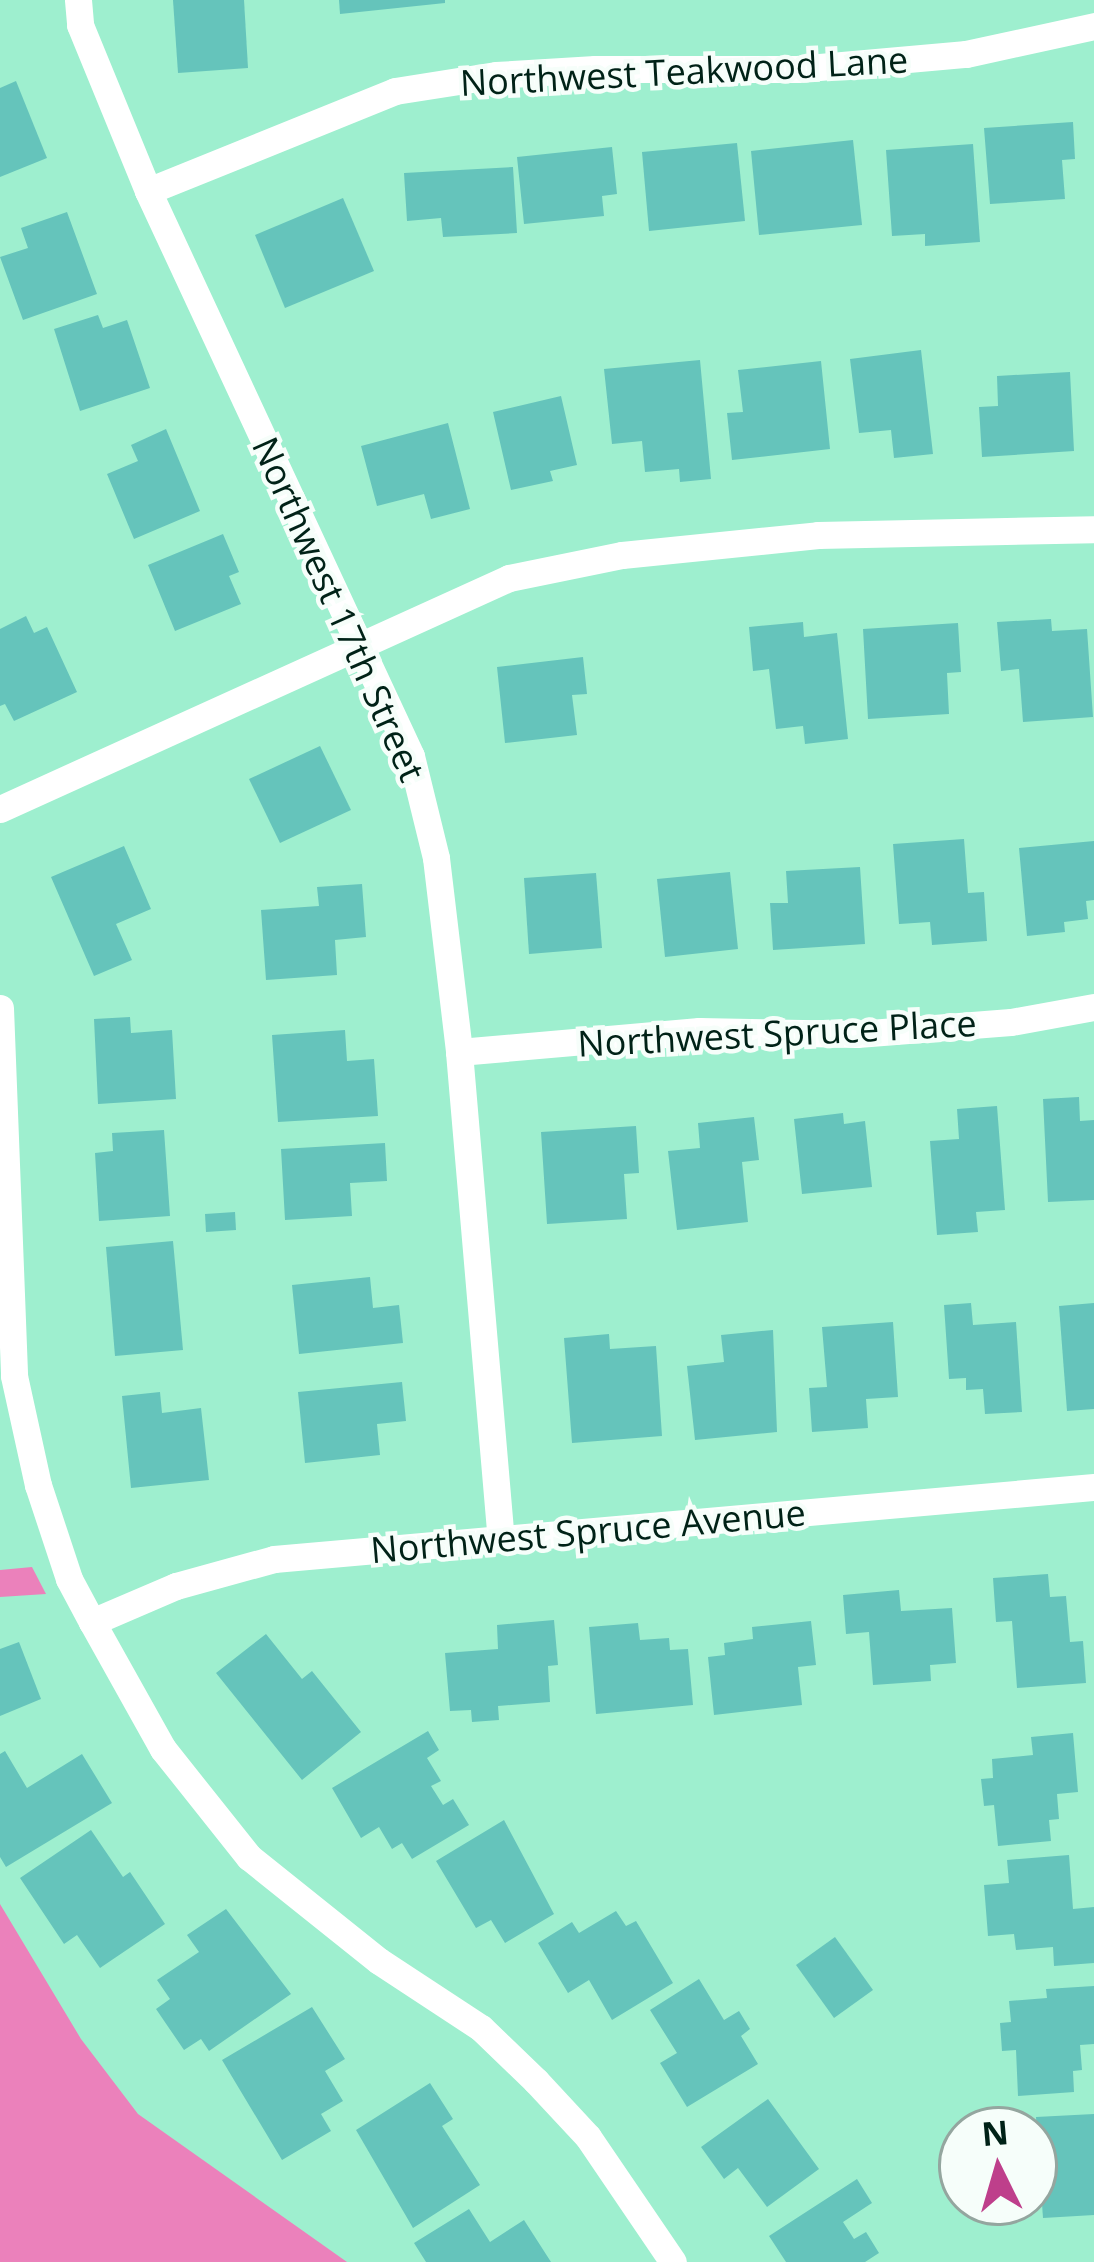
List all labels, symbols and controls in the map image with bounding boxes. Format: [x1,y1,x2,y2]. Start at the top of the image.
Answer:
street label: Northwest Teakwood Lane [459,38,909,104]
street label: Northwest 17th Street [244,430,434,788]
street label: Northwest Spruce Place [576,1001,978,1065]
street label: Northwest Spruce Avenue [369,1490,807,1572]
north arrow [938,2106,1058,2226]
text: N [980,2109,1010,2156]

